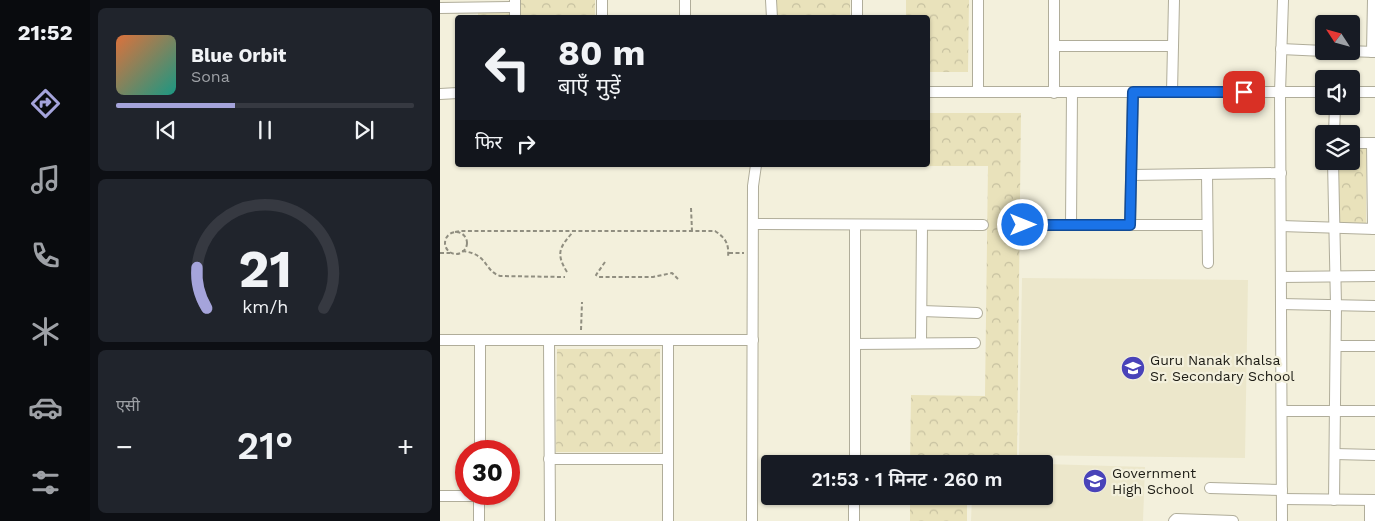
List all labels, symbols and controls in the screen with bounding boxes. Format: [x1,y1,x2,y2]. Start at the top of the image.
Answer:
north arrow [1315,15,1360,60]
map controls [1315,15,1360,170]
text: 21:52 [17,20,73,45]
text: 80 m [558,32,645,74]
icon: left [475,35,540,100]
text: Blue Orbit [191,44,286,67]
text: Sona [191,67,230,86]
button: sound [1315,70,1360,115]
pin [1223,71,1265,113]
text: बाएँ मुड़ें [558,74,621,99]
icon: arrive [1230,78,1258,106]
icon: directions [28,86,63,121]
icon: previous [152,116,180,144]
icon: pause [251,116,279,144]
icon: next [350,116,378,144]
button: layers [1315,125,1360,170]
icon: right [512,130,540,158]
text: फिर [475,131,502,154]
icon: music [28,162,63,197]
position arrow [996,198,1048,250]
icon: phone [28,238,63,273]
text: 21 [238,239,292,300]
text: km/h [242,296,288,317]
icon: climate [28,314,63,349]
place label: Guru Nanak Khalsa Sr. Secondary School [1150,352,1295,384]
school or university icon: Guru Nanak Khalsa Sr. Secondary School [1120,355,1146,381]
icon: car [28,390,63,425]
text: एसी [116,396,140,415]
text: 21° [237,424,293,468]
text: − [116,430,133,463]
text: + [397,430,414,463]
speed limit sign: 30 [455,440,520,505]
icon: filters [28,465,63,500]
place label: Government High School [1112,465,1196,497]
text: 21:53 · 1 मिनट · 260 m [812,468,1002,491]
school or university icon: Government High School [1082,468,1108,494]

